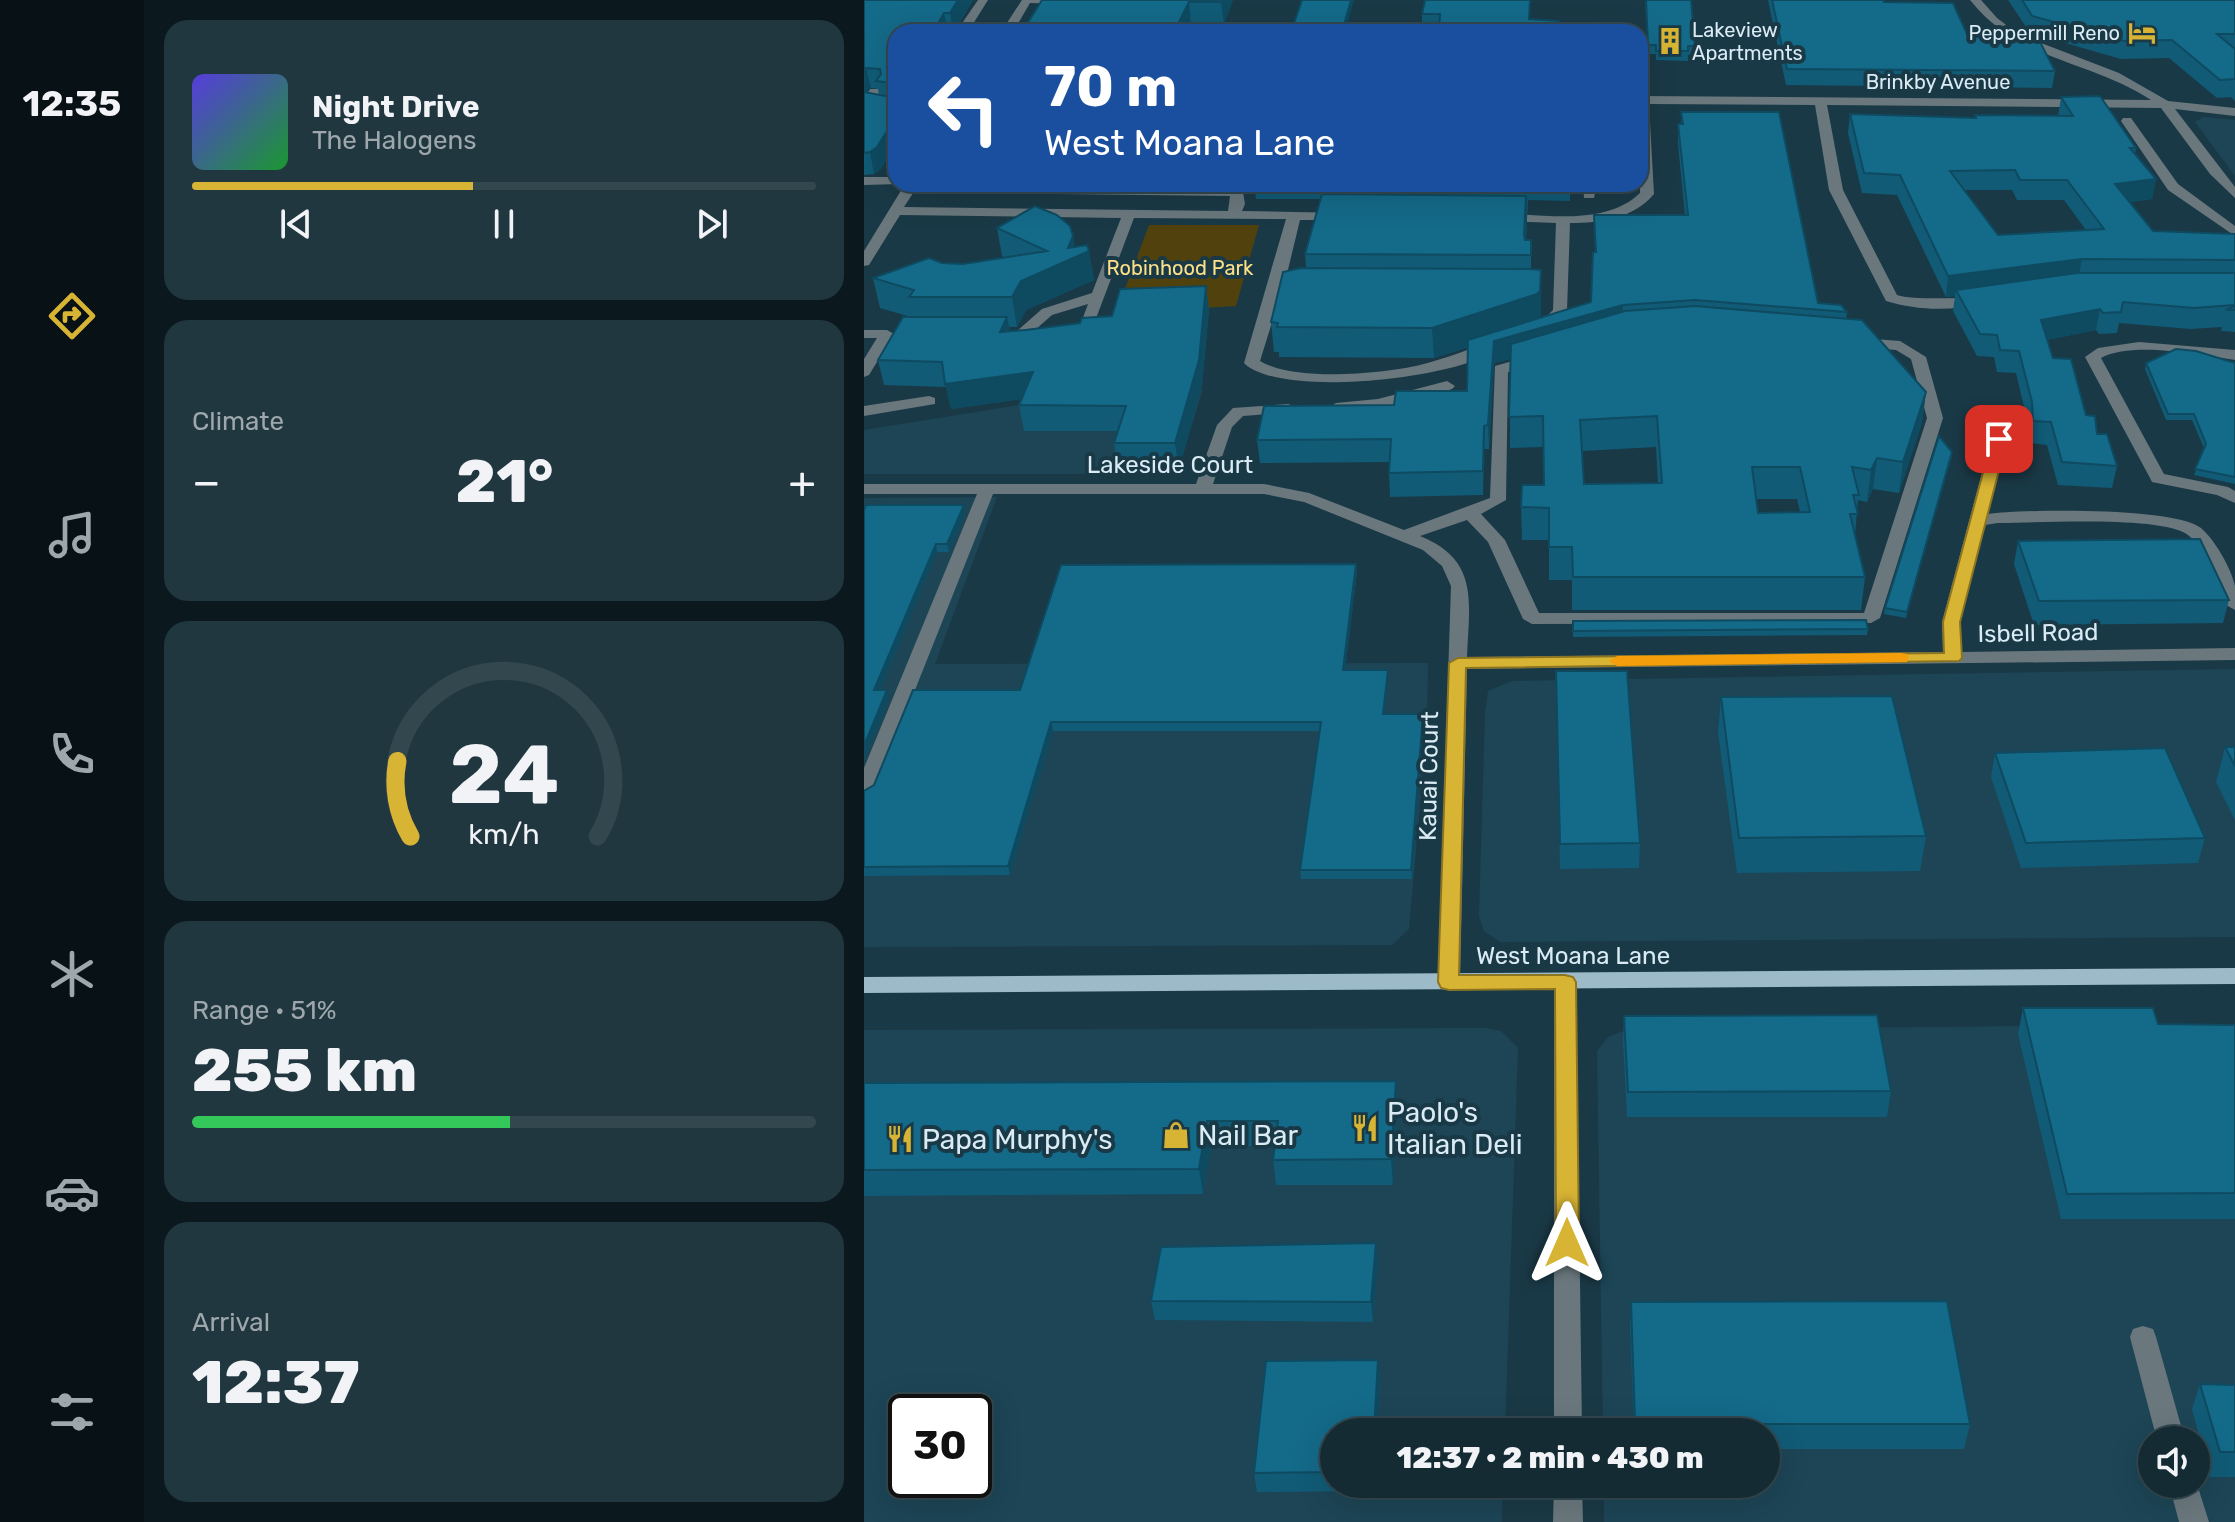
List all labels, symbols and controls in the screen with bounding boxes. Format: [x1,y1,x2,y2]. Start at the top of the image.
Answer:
place label: Lakeview Apartments [1692,18,1803,65]
hotel icon: Peppermill Reno [2127,18,2157,48]
place label: Peppermill Reno [1968,21,2120,45]
building icon: Lakeview Apartments [1655,26,1685,56]
text: 70 m [1044,54,1177,120]
icon: left [912,56,1016,160]
street label: Brinkby Avenue [1866,70,2010,94]
text: 12:35 [23,82,121,125]
text: Night Drive [312,89,480,125]
text: West Moana Lane [1044,121,1335,164]
text: The Halogens [312,125,477,156]
icon: previous [274,202,318,246]
icon: pause [482,202,526,246]
icon: next [690,202,734,246]
park label: Robinhood Park [1107,256,1254,280]
icon: directions [44,288,100,344]
pin [1965,405,2033,473]
text: Climate [192,406,284,437]
icon: arrive [1977,417,2021,461]
text: 21° [456,446,553,517]
street label: Lakeside Court [1087,451,1253,479]
text: − [192,456,221,508]
text: + [789,456,816,508]
icon: music [44,507,100,563]
street label: Isbell Road [1977,618,2099,648]
street label: Kauai Court [1414,711,1444,841]
text: 24 [449,725,559,824]
icon: phone [44,726,100,782]
text: km/h [468,817,540,851]
street label: West Moana Lane [1476,942,1670,970]
icon: climate [44,946,100,1002]
text: Range · 51% [192,995,337,1026]
text: 255 km [192,1035,417,1106]
place label: Paolo's Italian Deli [1387,1096,1522,1161]
restaurant icon: Paolo's Italian Deli [1350,1113,1380,1143]
place label: Nail Bar [1198,1119,1299,1152]
shop icon: Nail Bar [1161,1120,1191,1150]
place label: Papa Murphy's [922,1123,1112,1156]
restaurant icon: Papa Murphy's [885,1124,915,1154]
icon: car [44,1165,100,1221]
position arrow [1525,1201,1609,1285]
text: Arrival [192,1307,270,1338]
text: 12:37 [192,1347,360,1418]
icon: filters [44,1384,100,1440]
speed limit sign: 30 [888,1394,992,1498]
map controls [2138,1426,2210,1498]
button: sound [2138,1426,2210,1498]
text: 12:37 · 2 min · 430 m [1396,1440,1704,1476]

